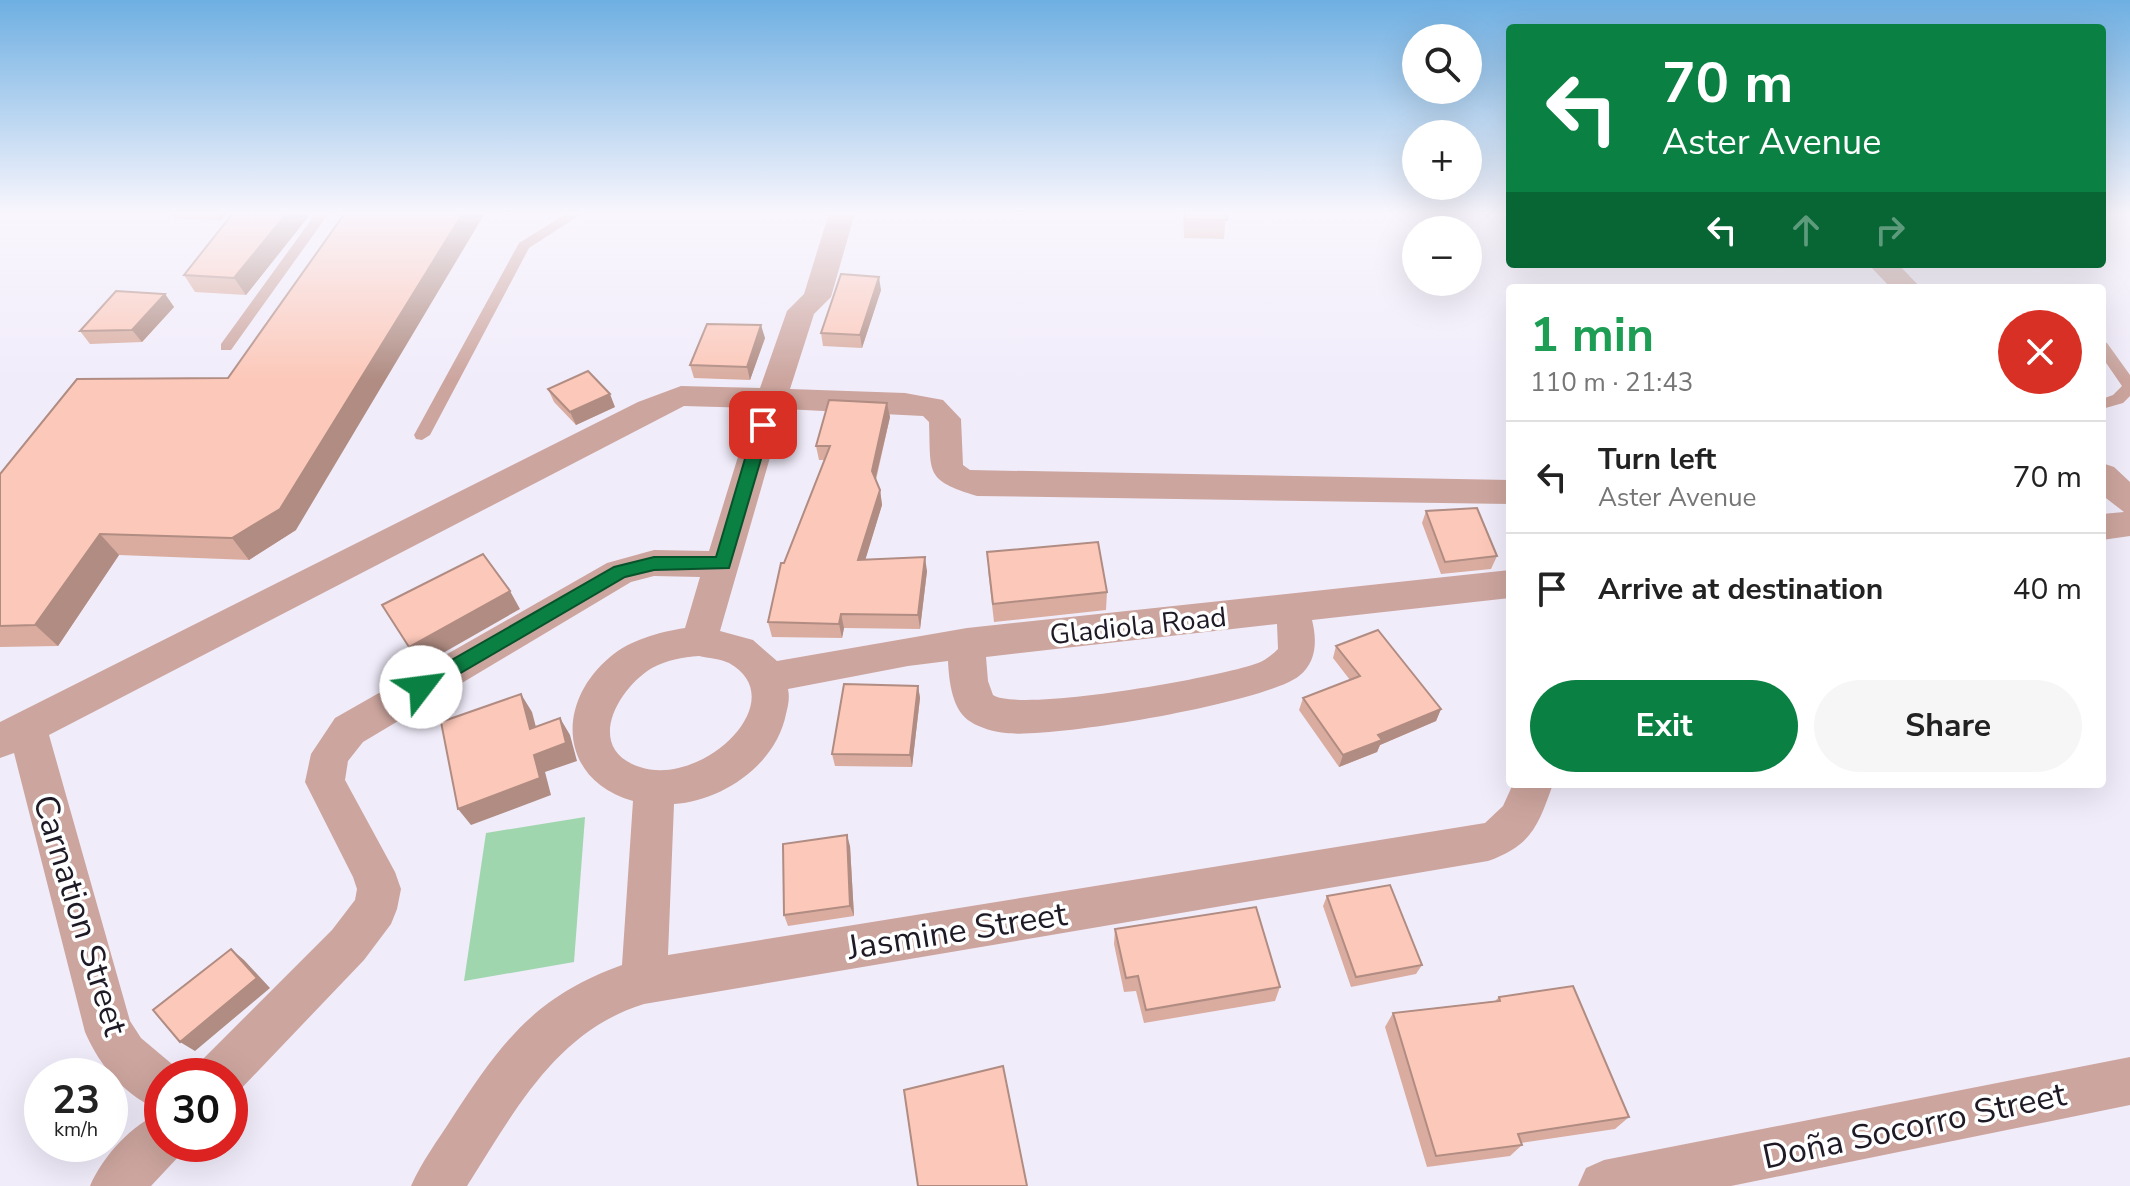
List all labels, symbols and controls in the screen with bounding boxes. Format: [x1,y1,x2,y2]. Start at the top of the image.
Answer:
map controls [1402,24,1482,296]
button: search [1402,24,1482,104]
text: 70 m [1662,45,1793,122]
icon: left [1530,56,1634,160]
text: Aster Avenue [1662,118,1881,167]
button: + [1402,120,1482,200]
icon: left [1700,208,1744,252]
icon: ahead [1784,208,1828,252]
icon: right [1868,208,1912,252]
button: − [1402,216,1482,296]
text: 1 min [1530,302,1654,368]
button: close [1998,310,2082,394]
text: 110 m · 21:43 [1530,365,1693,400]
pin [729,391,797,459]
icon: arrive [741,403,785,447]
text: Turn left [1598,439,1716,480]
icon: left [1530,455,1574,499]
text: 70 m [2013,457,2082,498]
text: Aster Avenue [1598,480,1756,515]
icon: arrive [1530,567,1574,611]
text: Arrive at destination [1598,569,1883,610]
text: 40 m [2013,569,2082,610]
street label: Gladiola Road [1048,598,1228,654]
position arrow [379,645,463,729]
button: Exit [1530,680,1798,772]
button: Share [1814,680,2082,772]
street label: Carnation Street [22,789,139,1042]
street label: Jasmine Street [843,891,1071,971]
speed limit sign: 30 [144,1058,248,1162]
street label: Doña Socorro Street [1758,1071,2071,1181]
text: 23 [52,1073,100,1127]
text: km/h [54,1116,98,1143]

